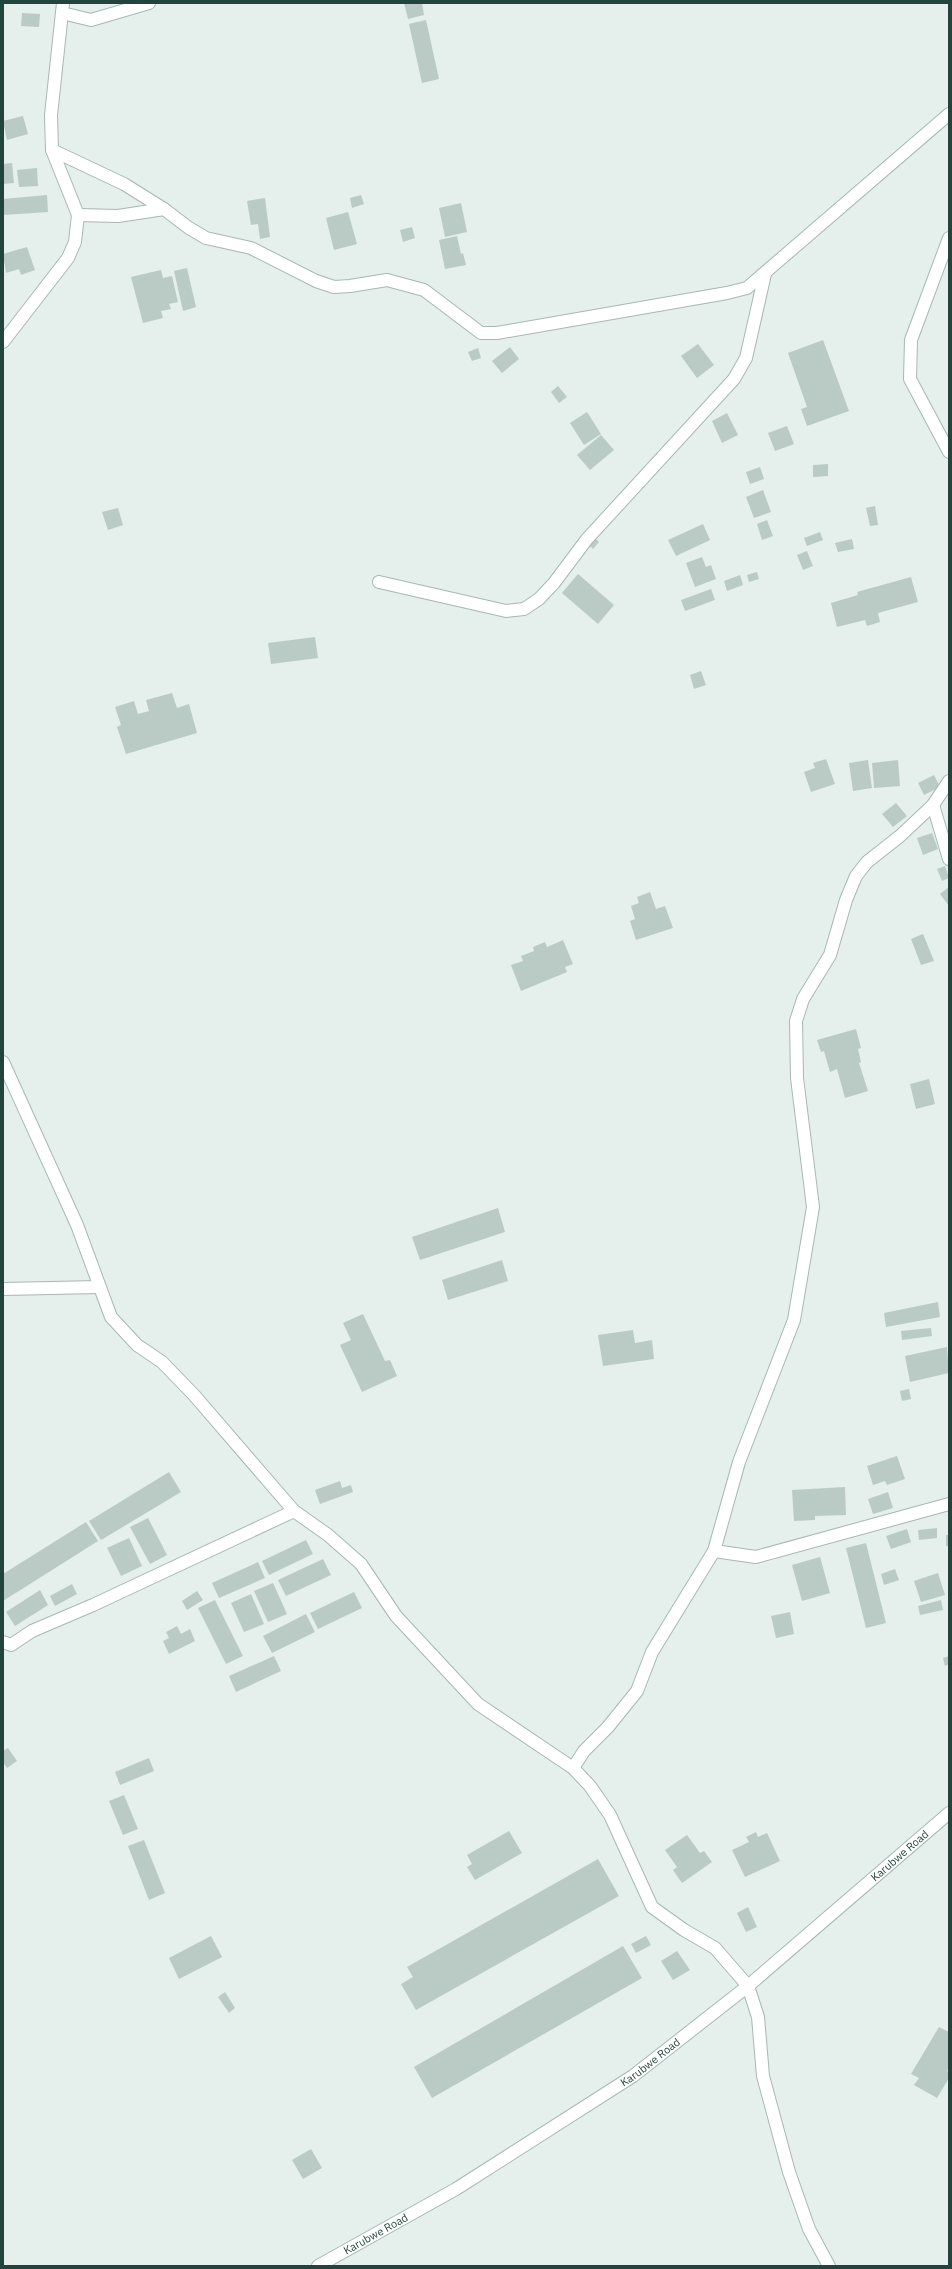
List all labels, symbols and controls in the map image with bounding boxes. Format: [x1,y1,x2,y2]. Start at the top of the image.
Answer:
street label: Karubwe Road [868,1827,931,1884]
street label: Karubwe Road [618,2035,683,2089]
street label: Karubwe Road [341,2210,410,2257]

